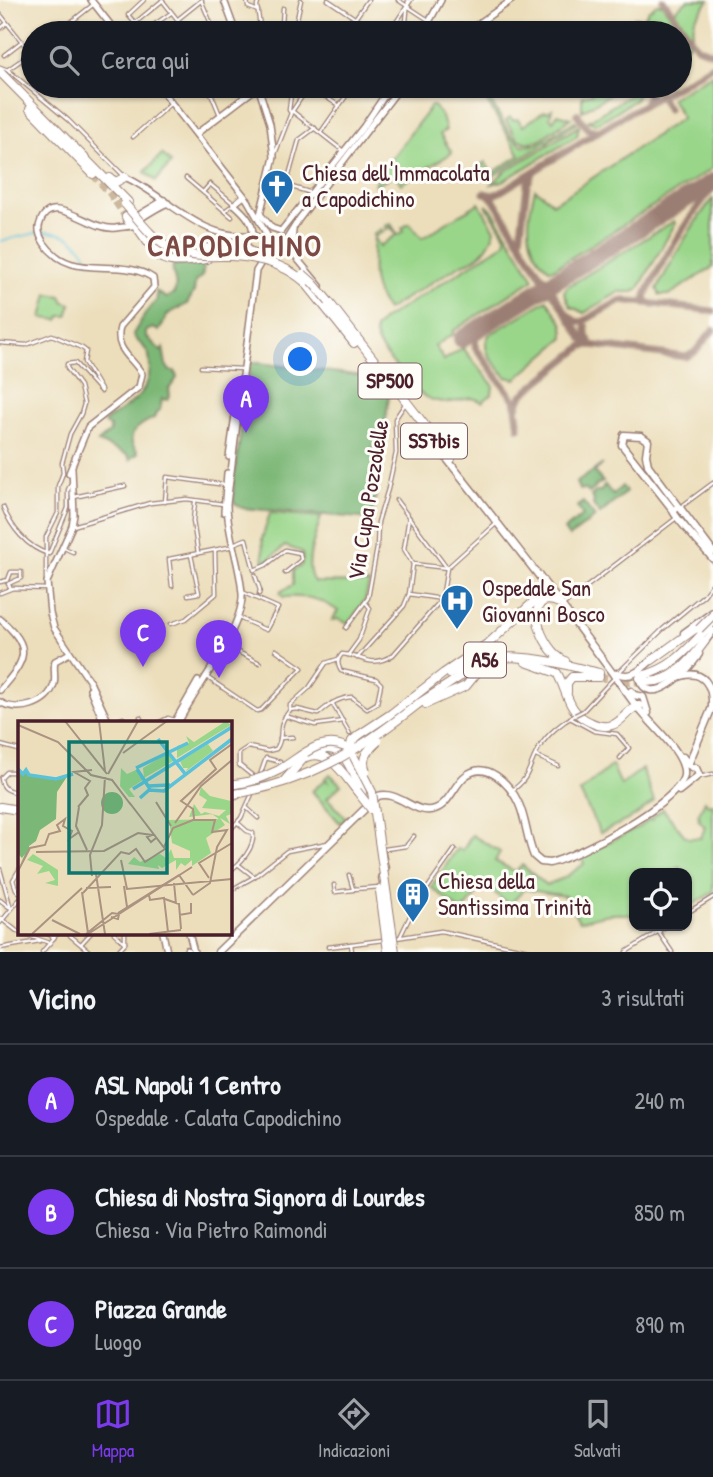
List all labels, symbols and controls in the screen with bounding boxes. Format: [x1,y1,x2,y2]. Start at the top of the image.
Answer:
search box [21,21,692,98]
icon: search [45,41,83,79]
text: Cerca qui [101,42,190,77]
place label: Chiesa dell'Immacolata a Capodichino [302,157,490,214]
church icon: Chiesa dell'Immacolata a Capodichino [258,167,296,216]
district label: CAPODICHINO [147,225,323,265]
your location [283,342,317,376]
road number: SP500 [358,364,422,398]
pin: A [223,375,269,433]
street label: Via Cupa Pozzolelle [340,418,395,582]
road number: SS7bis [401,424,467,458]
place label: Ospedale San Giovanni Bosco [482,572,605,629]
hospital icon: Ospedale San Giovanni Bosco [438,582,476,631]
pin: C [120,609,166,667]
pin: B [196,620,242,678]
road number: A56 [464,642,506,678]
inset map [18,721,231,934]
place label: Chiesa della Santissima Trinità [438,865,591,922]
map controls [629,868,692,931]
button: locate [629,868,692,931]
building icon: Chiesa della Santissima Trinità [394,875,432,924]
text: Vicino [28,978,96,1018]
text: 3 risultati [601,982,685,1013]
text: ASL Napoli 1 Centro [95,1067,281,1102]
text: A [45,1085,57,1116]
text: 240 m [634,1085,685,1116]
text: Ospedale · Calata Capodichino [95,1102,341,1133]
text: Chiesa di Nostra Signora di Lourdes [95,1179,425,1214]
text: B [45,1197,57,1228]
text: 850 m [634,1197,685,1228]
text: Chiesa · Via Pietro Raimondi [95,1214,328,1245]
text: Piazza Grande [95,1291,227,1326]
text: C [45,1309,57,1340]
text: 890 m [635,1309,685,1340]
text: Luogo [95,1326,142,1357]
tab: Mappa [92,1395,134,1463]
tab: Indicazioni [318,1395,390,1463]
tab: Salvati [574,1395,621,1463]

